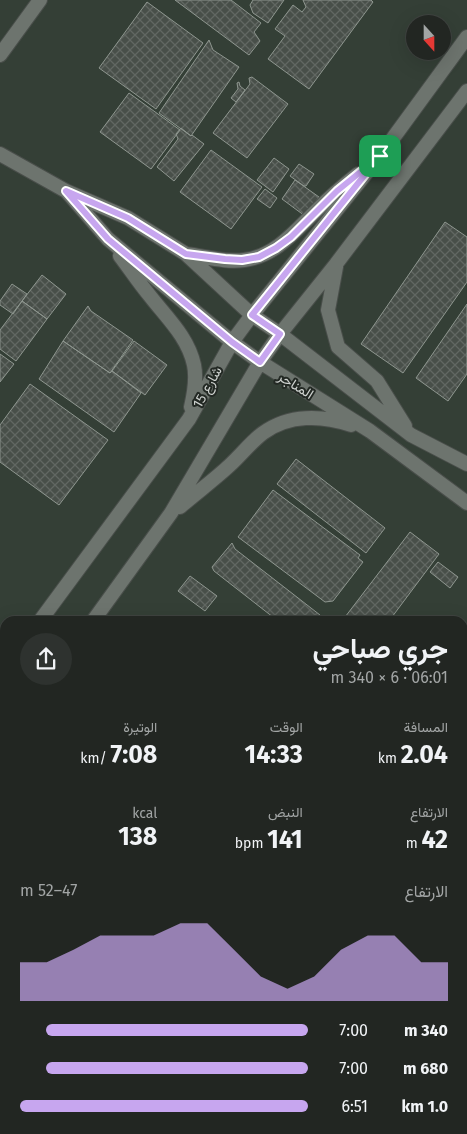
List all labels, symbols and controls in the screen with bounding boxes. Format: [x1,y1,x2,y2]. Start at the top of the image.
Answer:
north arrow [406,15,451,60]
map controls [406,15,451,60]
pin [359,135,401,177]
icon: arrive [366,142,394,170]
street label: شارع 15 [189,363,228,412]
street label: المناجر [274,367,317,403]
text: جري صباحي [312,632,448,665]
button: share [20,633,72,685]
text: 06:01 · 6 × 340 m [331,668,448,687]
text: الوتيرة [123,719,157,736]
text: الوقت [270,719,303,736]
text: المسافة [404,719,448,736]
text: 7:08 [110,740,157,770]
text: 14:33 [245,740,303,770]
text: 2.04 [401,740,448,770]
text: /km [80,750,110,767]
text: km [378,750,401,767]
text: النبض [268,804,303,821]
text: الارتفاع [410,804,448,821]
text: kcal [132,805,157,822]
text: 138 [118,822,157,852]
text: 141 [267,825,303,855]
text: 42 [421,825,448,855]
text: bpm [235,835,267,852]
text: m [406,835,421,852]
text: 47–52 m [20,881,77,900]
text: الارتفاع [405,882,448,901]
text: 7:00 [339,1021,368,1040]
text: 340 m [404,1021,448,1040]
text: 7:00 [339,1059,368,1078]
text: 680 m [403,1059,448,1078]
text: 6:51 [341,1097,368,1116]
text: 1.0 km [401,1097,448,1116]

